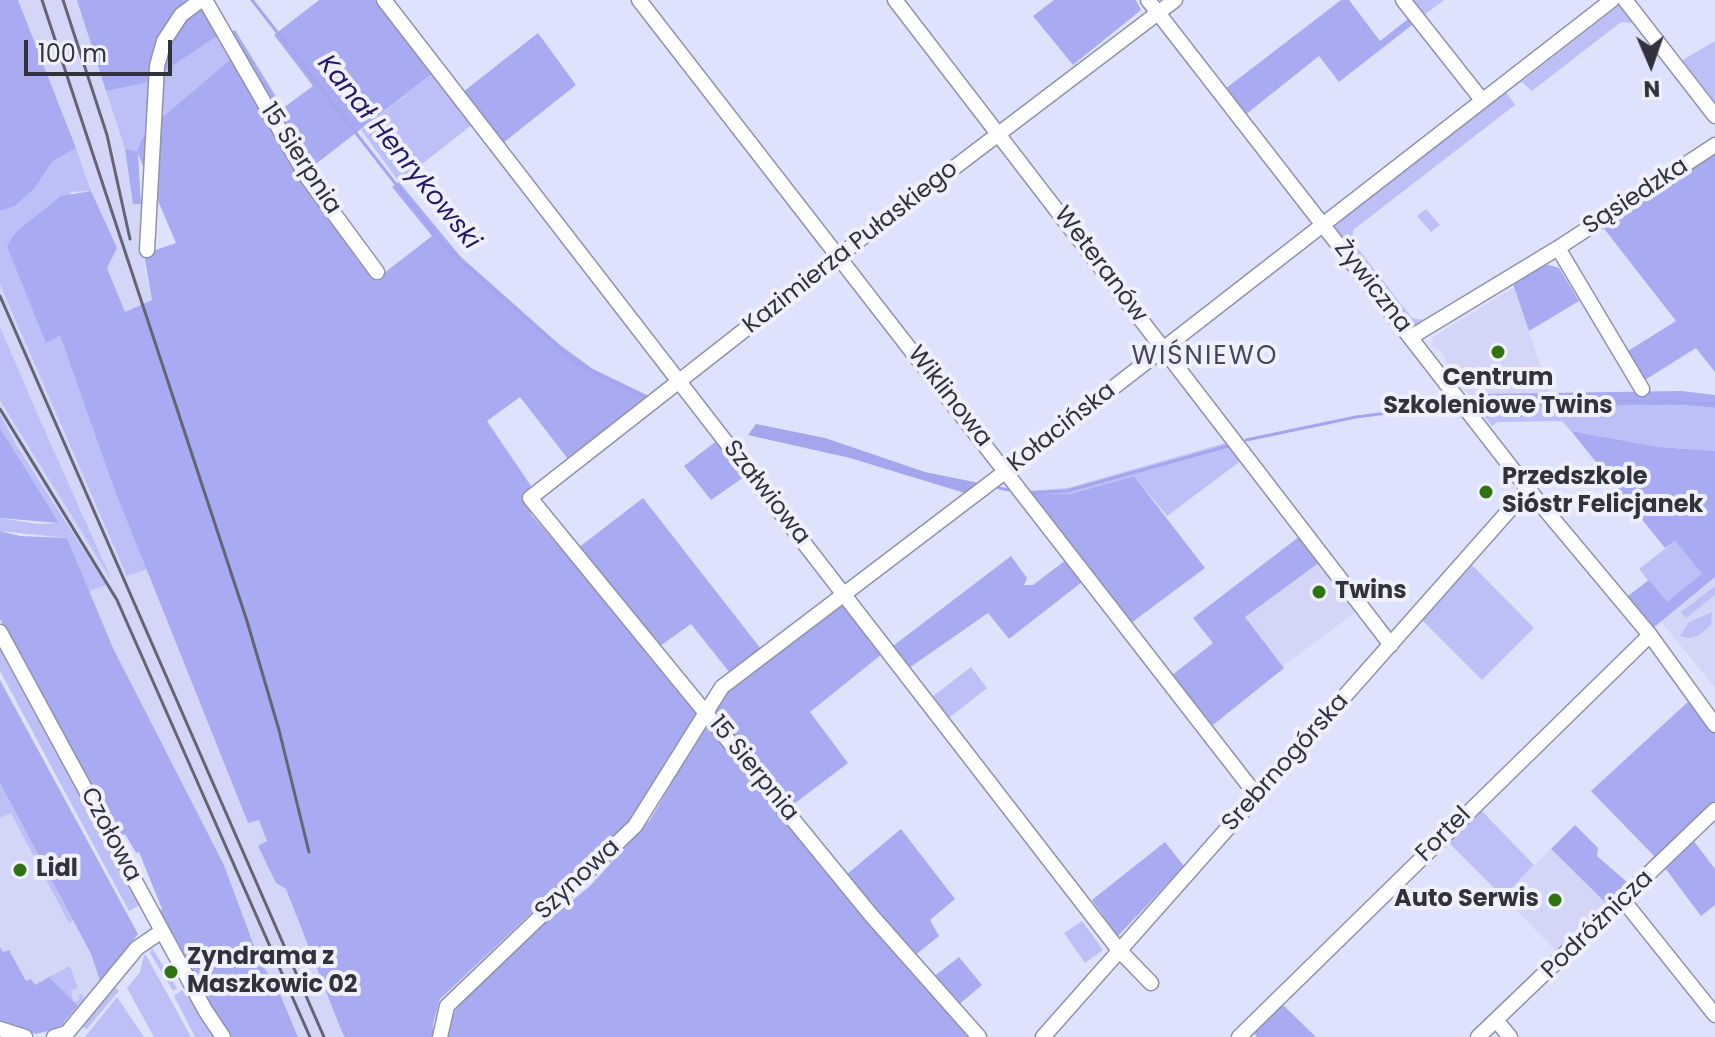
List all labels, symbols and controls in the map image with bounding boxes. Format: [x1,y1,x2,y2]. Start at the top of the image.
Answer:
scale bar [28,24,176,74]
north arrow [1611,24,1691,104]
text: 100 m [38,37,107,70]
water label: Kanał Henrykowski [310,49,486,257]
text: N [1643,73,1661,104]
street label: 15 Sierpnia [253,98,347,220]
street label: Sąsiedzka [1578,152,1694,242]
street label: Kazimierza Pułaskiego [738,155,964,341]
street label: Weteranów [1047,201,1153,329]
street label: Żywiczna [1327,235,1417,339]
street label: Wiklinowa [901,341,997,453]
district label: WIŚNIEWO [1132,341,1278,373]
marker: Centrum Szkoleniowe Twins [1489,343,1507,361]
place label: Centrum Szkoleniowe Twins [1383,365,1613,421]
street label: Kołacińska [1002,377,1122,479]
street label: Szałwiowa [716,435,816,551]
place label: Przedszkole Sióstr Felicjanek [1502,464,1703,520]
marker: Przedszkole Sióstr Felicjanek [1477,483,1495,501]
place label: Twins [1335,578,1407,606]
marker: Twins [1310,583,1328,601]
street label: Srebrnogórska [1217,688,1355,838]
street label: 15 Sierpnia [702,711,804,827]
street label: Czołowa [73,783,147,887]
street label: Fortel [1411,802,1477,868]
street label: Szynowa [530,834,626,926]
place label: Lidl [36,856,78,884]
marker: Lidl [11,861,29,879]
street label: Podróżnicza [1536,865,1660,985]
place label: Auto Serwis [1394,886,1539,914]
marker: Auto Serwis [1546,891,1564,909]
place label: Zyndrama z Maszkowic 02 [187,944,358,1000]
marker: Zyndrama z Maszkowic 02 [162,963,180,981]

